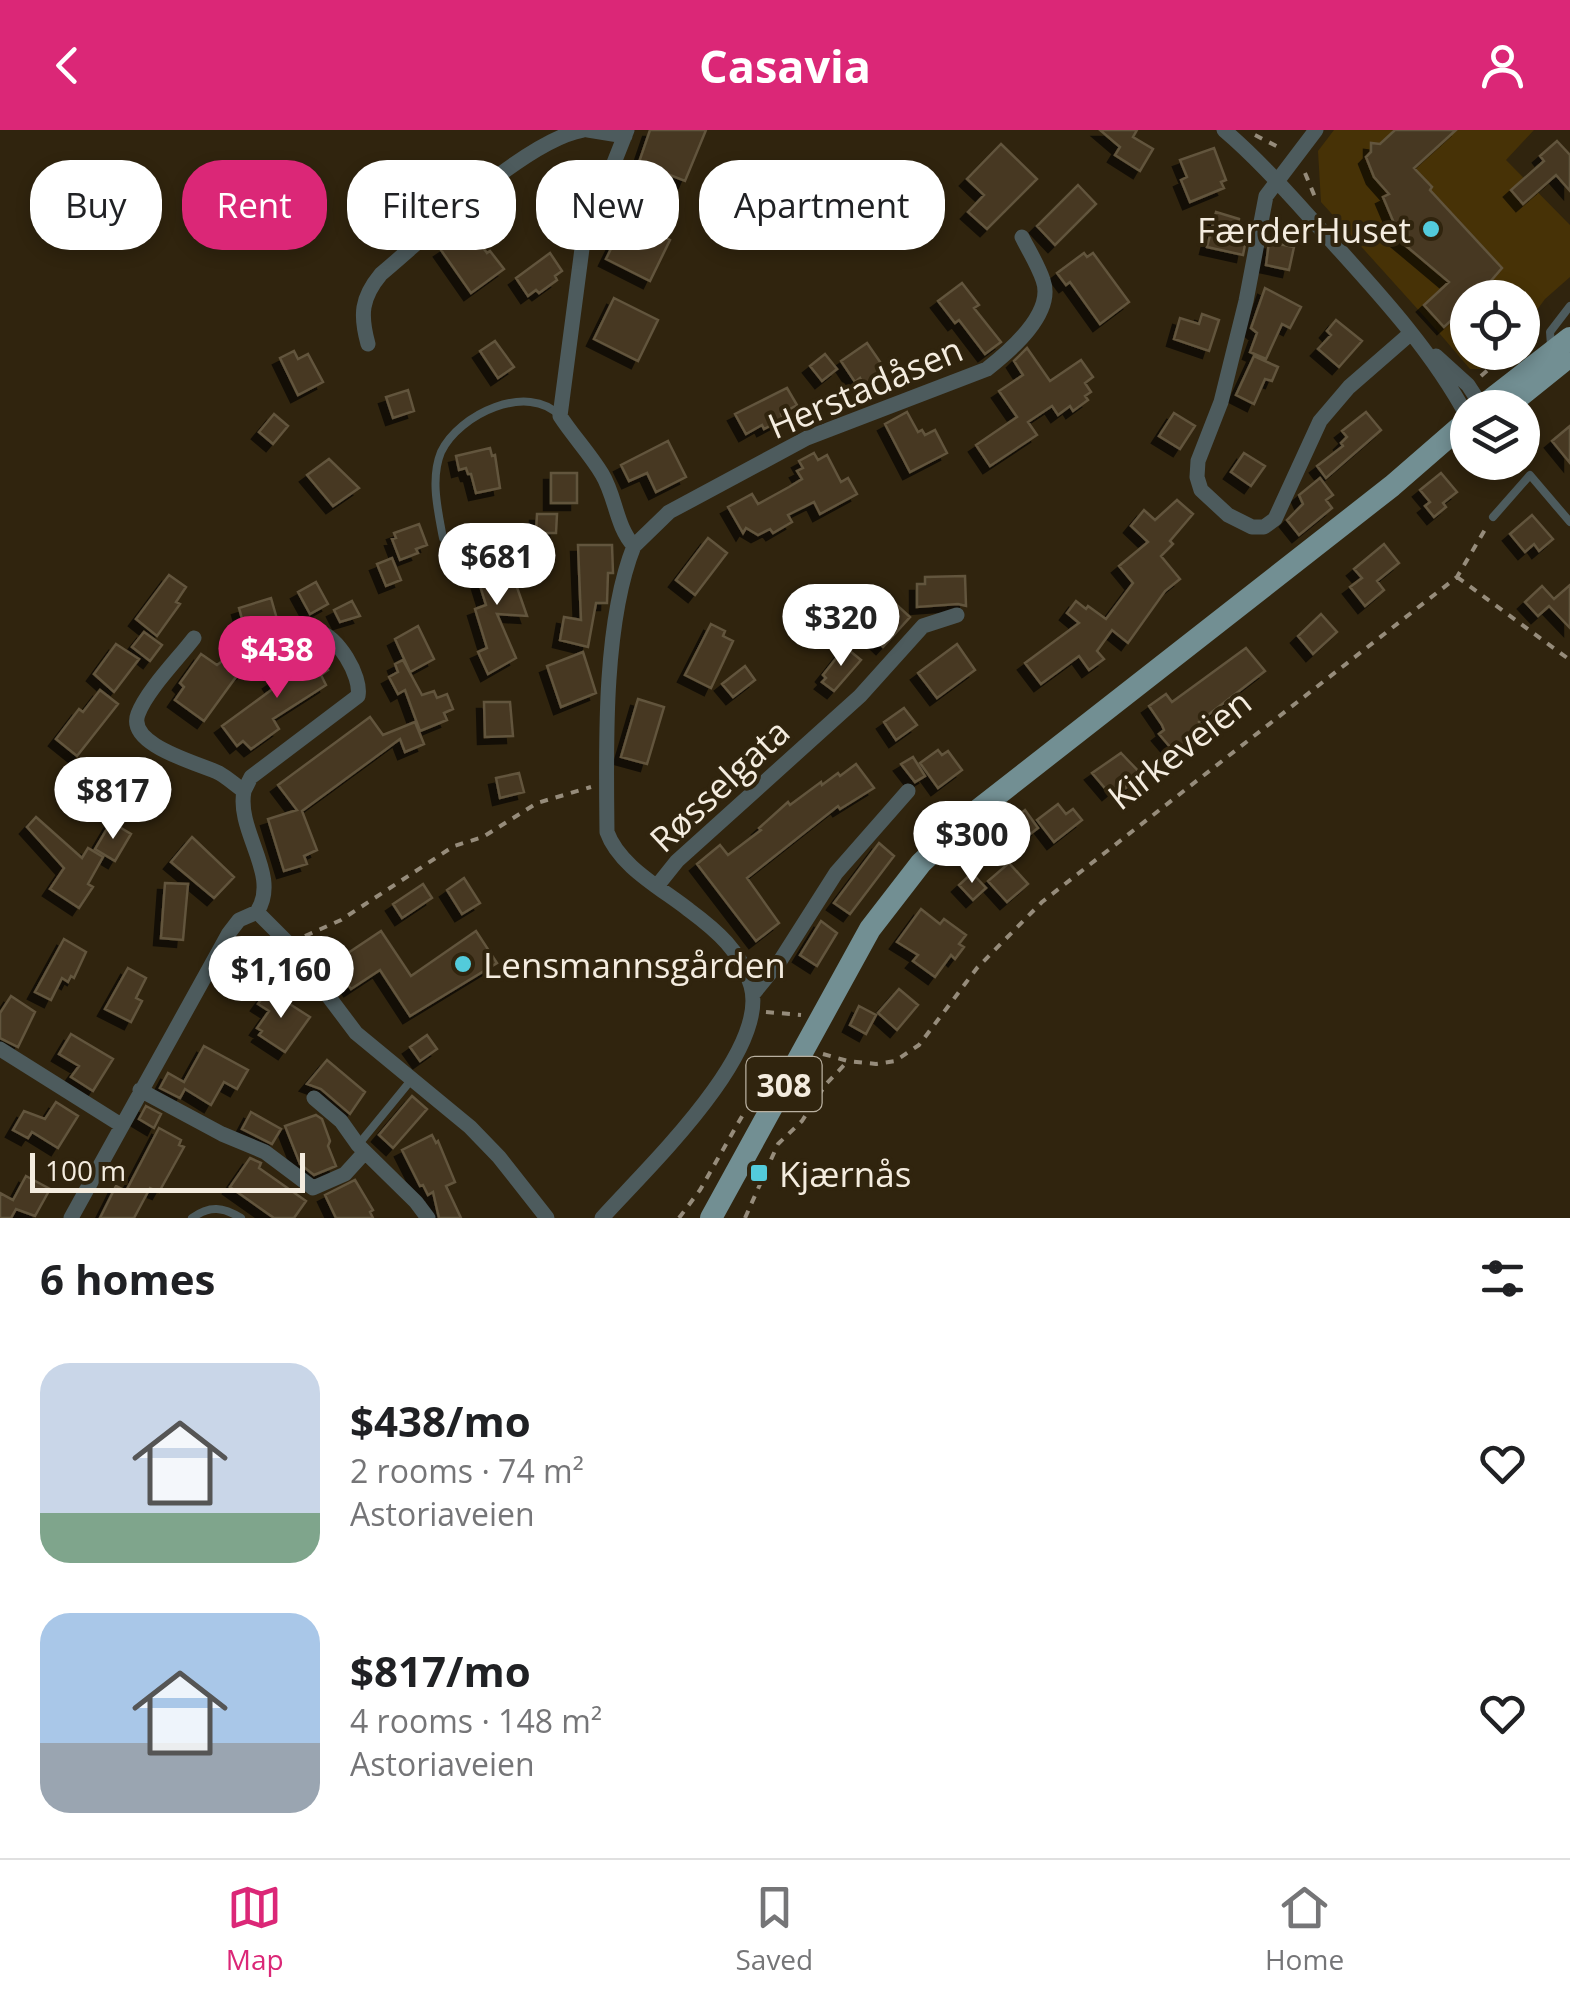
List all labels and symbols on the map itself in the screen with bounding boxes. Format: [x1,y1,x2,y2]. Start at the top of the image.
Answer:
place label: FærderHuset [1197,206,1411,253]
marker: FærderHuset [1420,218,1442,240]
street label: Herstadåsen [761,325,969,449]
pin: $681 [438,523,556,608]
pin: $320 [782,584,900,669]
pin: $438 [218,616,336,701]
street label: Kirkeveien [1098,678,1260,820]
street label: Røsselgata [639,708,799,862]
pin: $817 [54,757,172,842]
pin: $300 [913,801,1031,886]
pin: $1,160 [200,936,362,1021]
place label: Lensmannsgården [483,941,786,988]
marker: Lensmannsgården [452,953,474,975]
road number: 308 [746,1057,822,1111]
scale bar [30,1148,305,1192]
place label: Kjærnås [779,1150,911,1197]
marker: Kjærnås [748,1162,770,1184]

